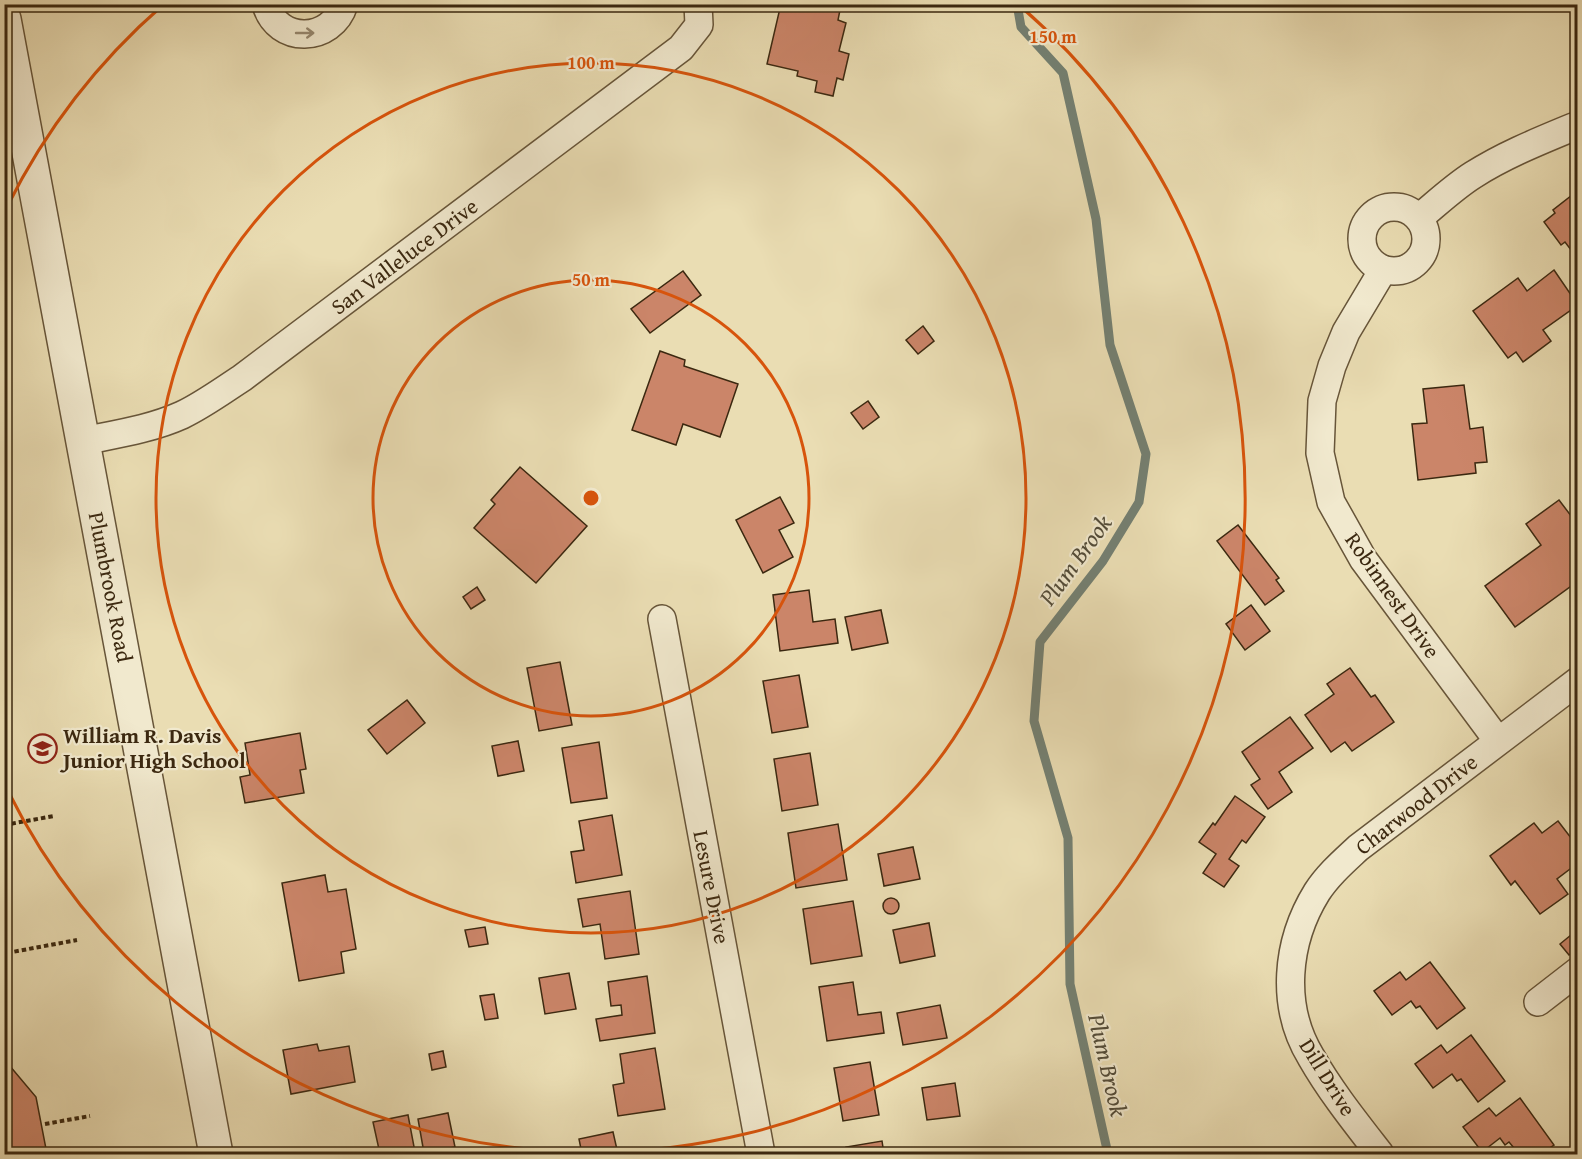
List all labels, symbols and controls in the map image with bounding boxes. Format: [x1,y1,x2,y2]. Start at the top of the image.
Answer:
text: 150 m [1029,23,1077,50]
one-way arrow [295,27,315,39]
text: 100 m [567,49,615,76]
street label: San Valleluce Drive [324,190,484,322]
text: 50 m [572,266,611,293]
centre of rings [581,488,601,508]
water label: Plum Brook [1029,507,1120,613]
street label: Plumbrook Road [81,509,141,665]
street label: Robinnest Drive [1338,526,1448,664]
place label: William R. Davis Junior High School [59,719,246,776]
school or university icon: William R. Davis Junior High School [26,732,58,764]
street label: Charwood Drive [1348,746,1484,862]
street label: Lesure Drive [685,828,739,946]
water label: Plum Brook [1079,1009,1137,1120]
street label: Dill Drive [1292,1032,1364,1122]

